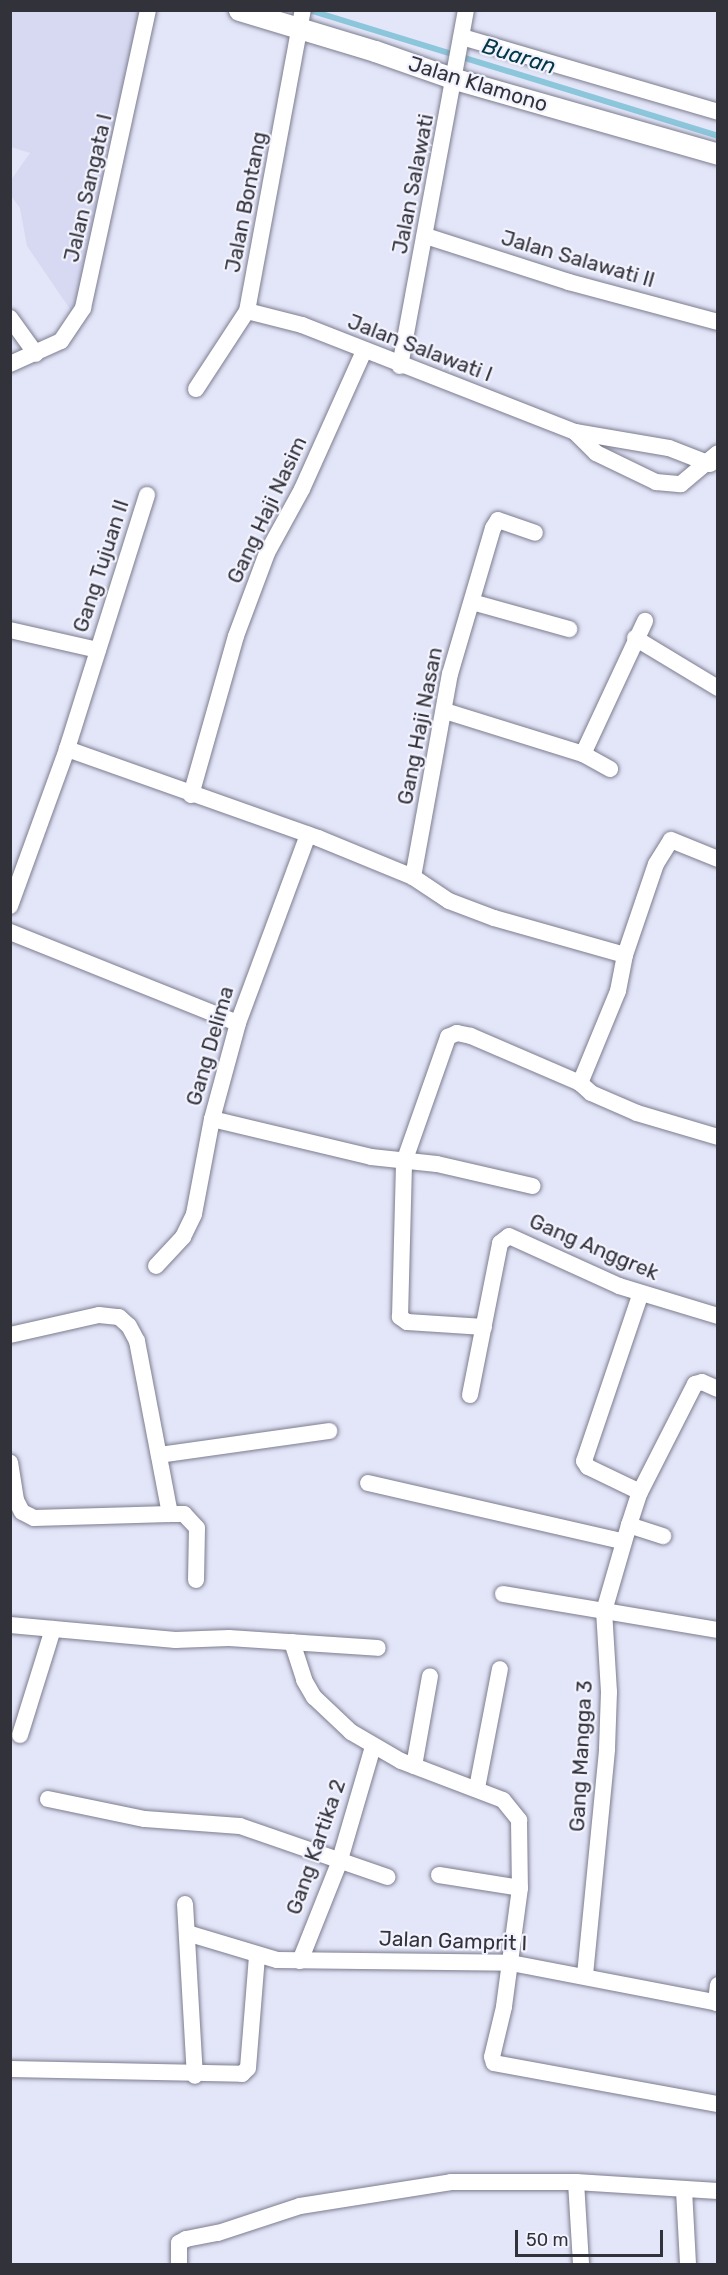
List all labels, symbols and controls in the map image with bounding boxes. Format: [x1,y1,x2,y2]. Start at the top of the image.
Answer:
water label: Buaran [479,32,559,80]
street label: Jalan Klamono [405,51,551,117]
street label: Jalan Sangata I [59,111,117,265]
street label: Jalan Salawati [387,112,439,256]
street label: Jalan Bontang [220,129,272,275]
street label: Jalan Salawati II [498,225,658,293]
street label: Jalan Salawati I [344,309,496,387]
street label: Gang Haji Nasim [222,432,312,588]
street label: Gang Tujuan II [68,496,134,636]
street label: Gang Haji Nasan [392,645,448,807]
street label: Gang Delima [181,983,239,1109]
street label: Gang Anggrek [525,1208,663,1286]
street label: Gang Mangga 3 [564,1680,598,1832]
street label: Gang Kartika 2 [281,1776,351,1918]
street label: Jalan Gamprit I [378,1926,528,1956]
scale bar [518,2218,666,2256]
text: 50 m [526,2229,569,2251]

